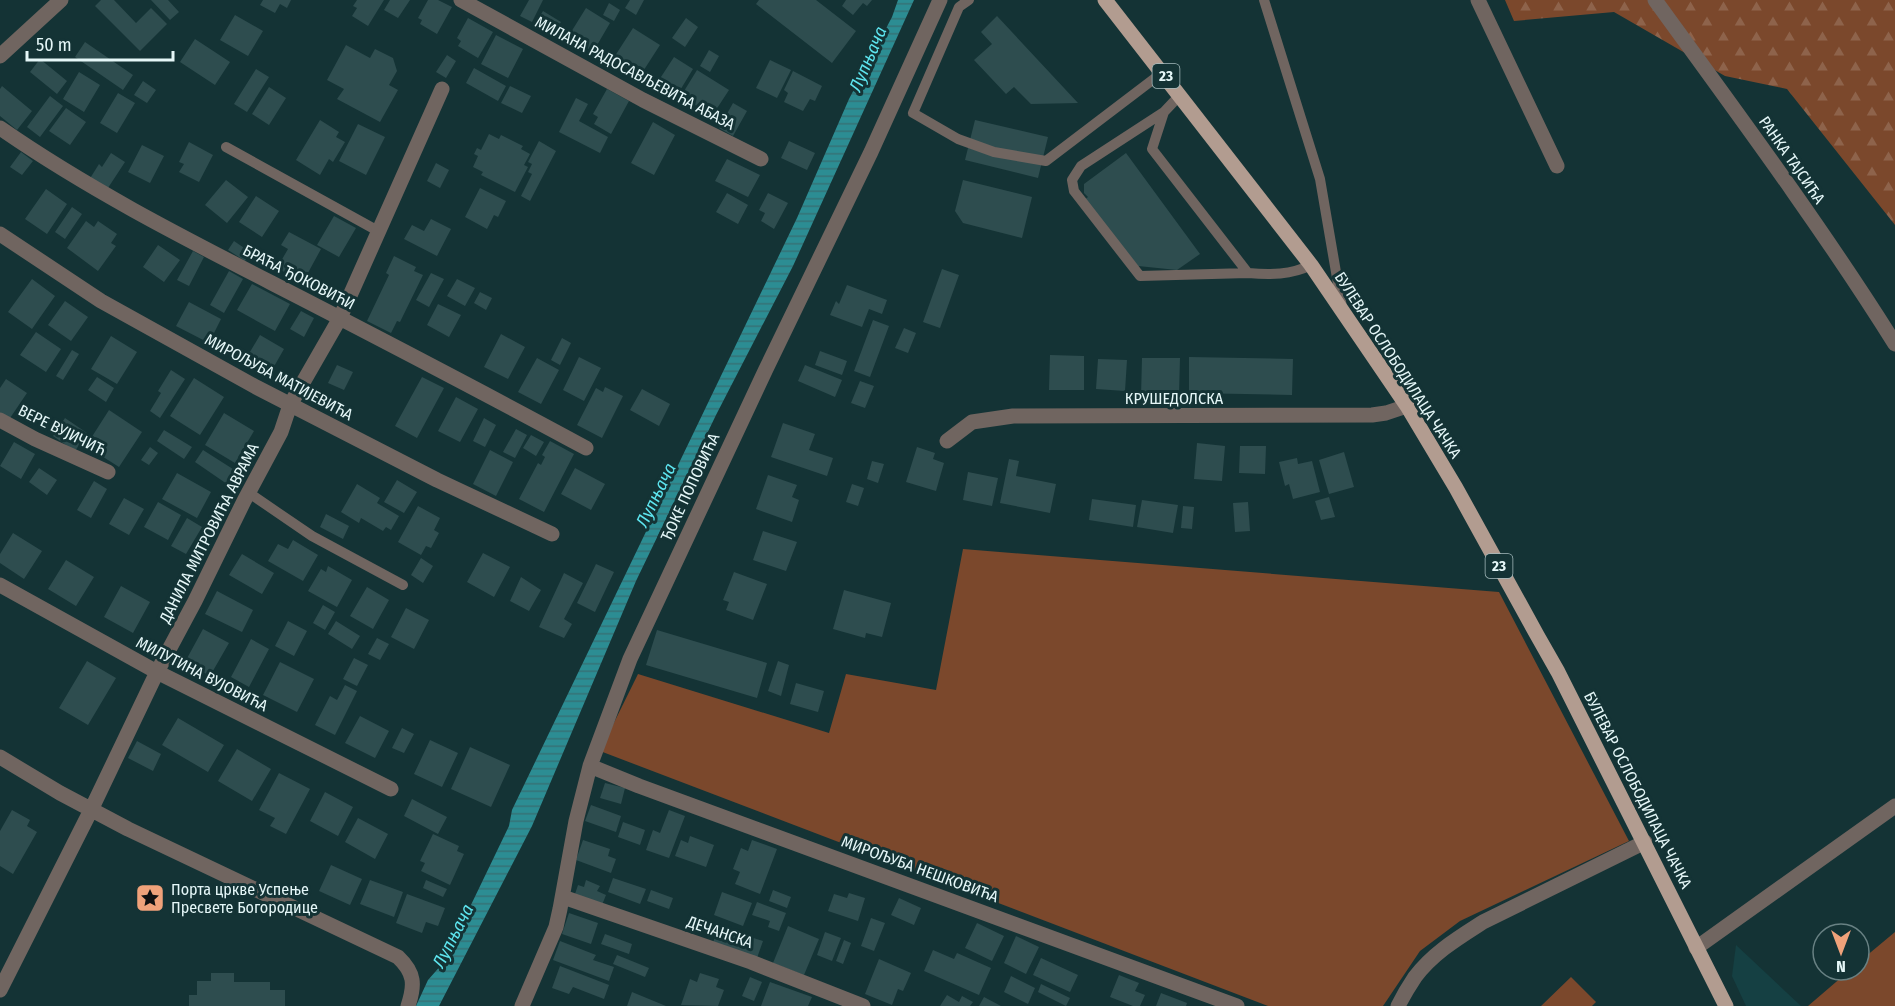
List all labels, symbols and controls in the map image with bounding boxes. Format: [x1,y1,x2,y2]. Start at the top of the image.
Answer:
street label: МИЛАНА РАДОСАВЉЕВИЋА АБАЗА [532,12,739,134]
water label: Лупњача [844,23,892,96]
scale bar [27,24,172,62]
text: 50 m [36,34,72,56]
road number: 23 [1152,64,1180,88]
street label: РАНКА ТАЈСИЋА [1755,113,1829,208]
street label: БРАЋА ЂОКОВИЋИ [240,241,358,313]
street label: БУЛЕВАР ОСЛОБОДИЛАЦА ЧАЧКА [1331,268,1466,462]
street label: МИРОЉУБА МАТИЈЕВИЋА [202,330,357,424]
street label: КРУШЕДОЛСКА [1125,389,1224,408]
street label: ВЕРЕ ВУЈИЧИЋ [15,401,109,459]
street label: ЂОКЕ ПОПОВИЋА [657,429,724,544]
street label: ДАНИЛА МИТРОВИЋА АВРАМА [155,440,263,627]
water label: Лупњача [631,459,681,532]
road number: 23 [1486,554,1512,578]
street label: МИЛУТИНА ВУЈОВИЋА [133,633,271,716]
street label: БУЛЕВАР ОСЛОБОДИЛАЦА ЧАЧКА [1580,688,1696,892]
street label: МИРОЉУБА НЕШКОВИЋА [839,832,1002,906]
place label: Порта цркве Успење Пресвете Богородице [171,880,318,917]
place icon: Порта цркве Успење Пресвете Богородице [134,882,166,914]
water label: Лупњача [427,900,478,972]
street label: ДЕЧАНСКА [684,912,756,952]
north arrow [1811,922,1871,982]
text: N [1836,957,1846,976]

